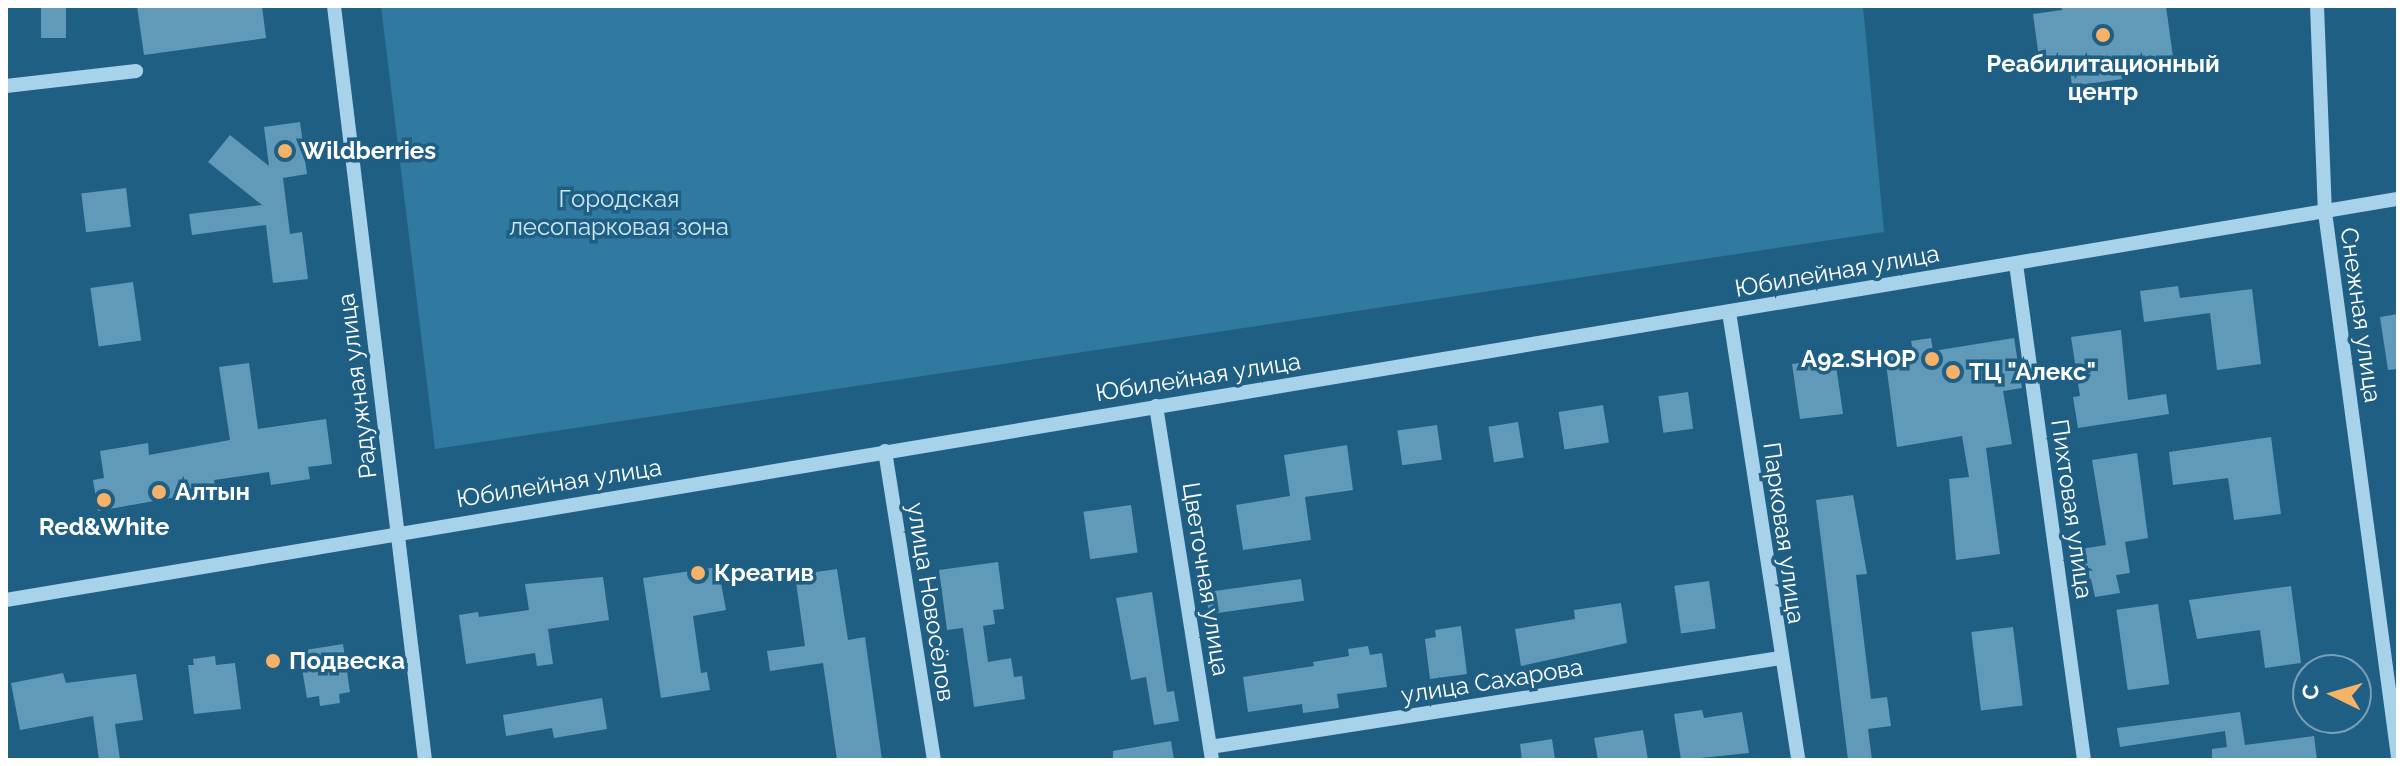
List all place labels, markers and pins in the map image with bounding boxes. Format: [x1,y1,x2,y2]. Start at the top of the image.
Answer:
marker: Реабилитационный центр [2092,24,2114,46]
place label: Реабилитационный центр [1986,50,2220,106]
place label: Wildberries [301,137,436,165]
marker: Wildberries [276,142,294,160]
place label: A92.SHOP [1801,345,1916,373]
marker: A92.SHOP [1923,350,1941,368]
place label: ТЦ "Алекс" [1969,358,2096,386]
marker: ТЦ "Алекс" [1944,363,1962,381]
place label: Алтын [175,478,250,506]
marker: Алтын [150,483,168,501]
marker: Red&White [95,491,113,509]
place label: Red&White [39,513,169,541]
place label: Креатив [714,559,814,587]
marker: Креатив [689,564,707,582]
place label: Подвеска [289,647,405,675]
marker: Подвеска [264,652,282,670]

